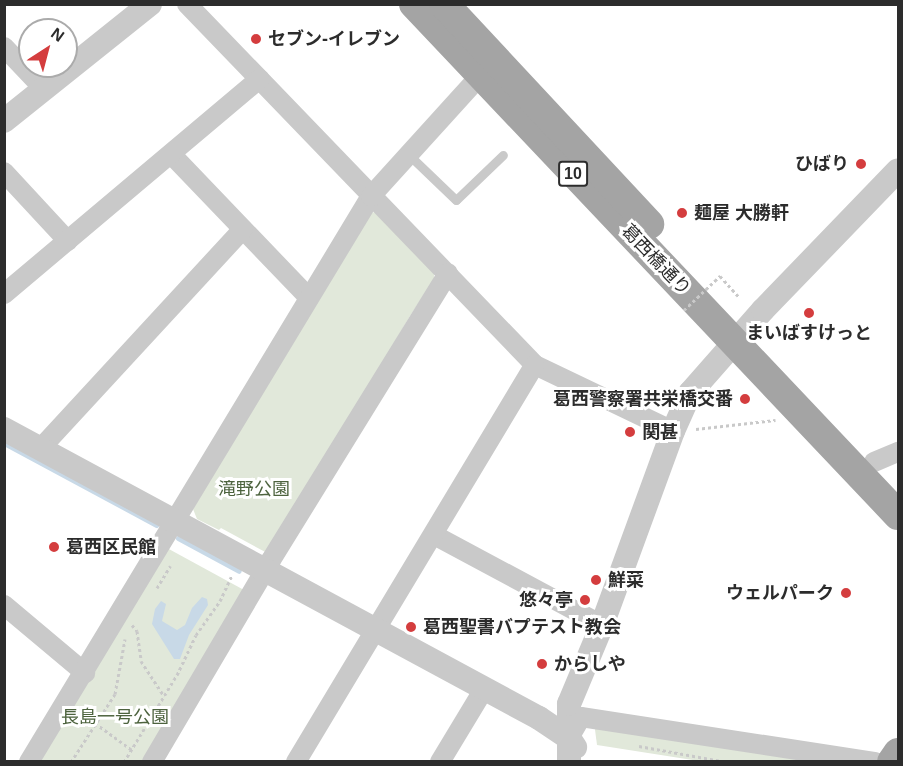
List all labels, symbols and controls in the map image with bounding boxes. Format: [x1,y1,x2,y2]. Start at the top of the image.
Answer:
north arrow [18,18,78,78]
text: N [48,24,67,45]
place label: セブン-イレブン [268,28,400,50]
marker: セブン-イレブン [249,32,263,46]
place label: ひばり [795,153,849,175]
marker: ひばり [854,157,868,171]
road number: 10 [558,161,588,187]
place label: 麺屋 大勝軒 [694,202,789,224]
marker: 麺屋 大勝軒 [675,206,689,220]
street label: 葛西橋通り [617,220,695,300]
marker: まいばすけっと [802,306,816,320]
place label: まいばすけっと [746,322,872,344]
place label: 葛西警察署共栄橋交番 [553,388,733,410]
marker: 葛西警察署共栄橋交番 [738,392,752,406]
place label: 関甚 [642,421,678,443]
marker: 関甚 [623,425,637,439]
park label: 滝野公園 [218,478,290,500]
place label: 葛西区民館 [66,536,156,558]
marker: 葛西区民館 [47,540,61,554]
place label: 鮮菜 [608,569,644,591]
marker: 鮮菜 [589,573,603,587]
place label: ウェルパーク [726,582,834,604]
marker: ウェルパーク [839,586,853,600]
place label: 悠々亭 [519,589,573,611]
marker: 悠々亭 [578,593,592,607]
place label: 葛西聖書バプテスト教会 [423,616,621,638]
marker: 葛西聖書バプテスト教会 [404,620,418,634]
place label: からしや [554,653,626,675]
marker: からしや [535,657,549,671]
park label: 長島一号公園 [61,706,169,728]

